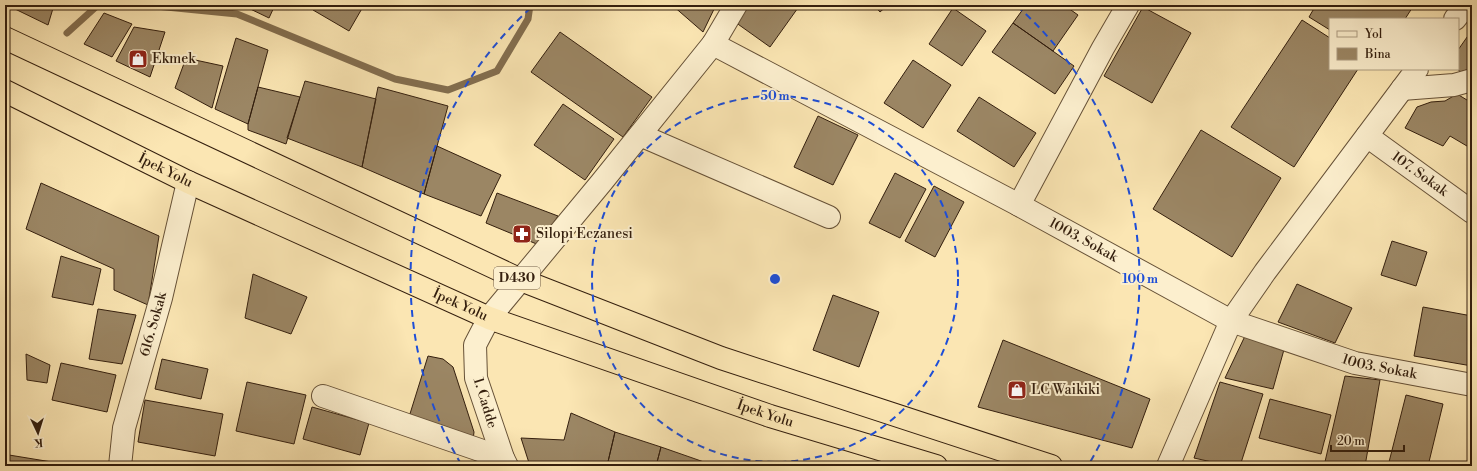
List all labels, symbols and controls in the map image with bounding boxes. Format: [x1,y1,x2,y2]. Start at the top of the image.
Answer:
legend [1329,18,1459,70]
text: Yol [1364,27,1383,42]
text: Bina [1364,47,1392,62]
shop icon: Ekmek [127,48,149,70]
place label: Ekmek [152,50,196,68]
text: 50 m [760,89,790,104]
street label: İpek Yolu [135,148,195,192]
street label: 107. Sokak [1388,148,1452,201]
street label: 1003. Sokak [1046,214,1122,267]
pharmacy icon: Silopi Eczanesi [511,223,533,245]
place label: Silopi Eczanesi [536,225,633,243]
road number: D430 [494,267,540,289]
centre of rings [768,272,782,286]
text: 100 m [1122,272,1158,287]
street label: İpek Yolu [430,283,491,325]
street label: 616. Sokak [136,290,171,359]
street label: 1003. Sokak [1339,350,1419,384]
street label: 1. Cadde [469,376,501,430]
shop icon: LC Waikiki [1006,379,1028,401]
place label: LC Waikiki [1031,381,1100,399]
street label: İpek Yolu [734,394,796,432]
north arrow [18,413,58,453]
scale bar [1331,427,1404,453]
text: 20 m [1337,434,1365,449]
text: K [33,435,44,449]

